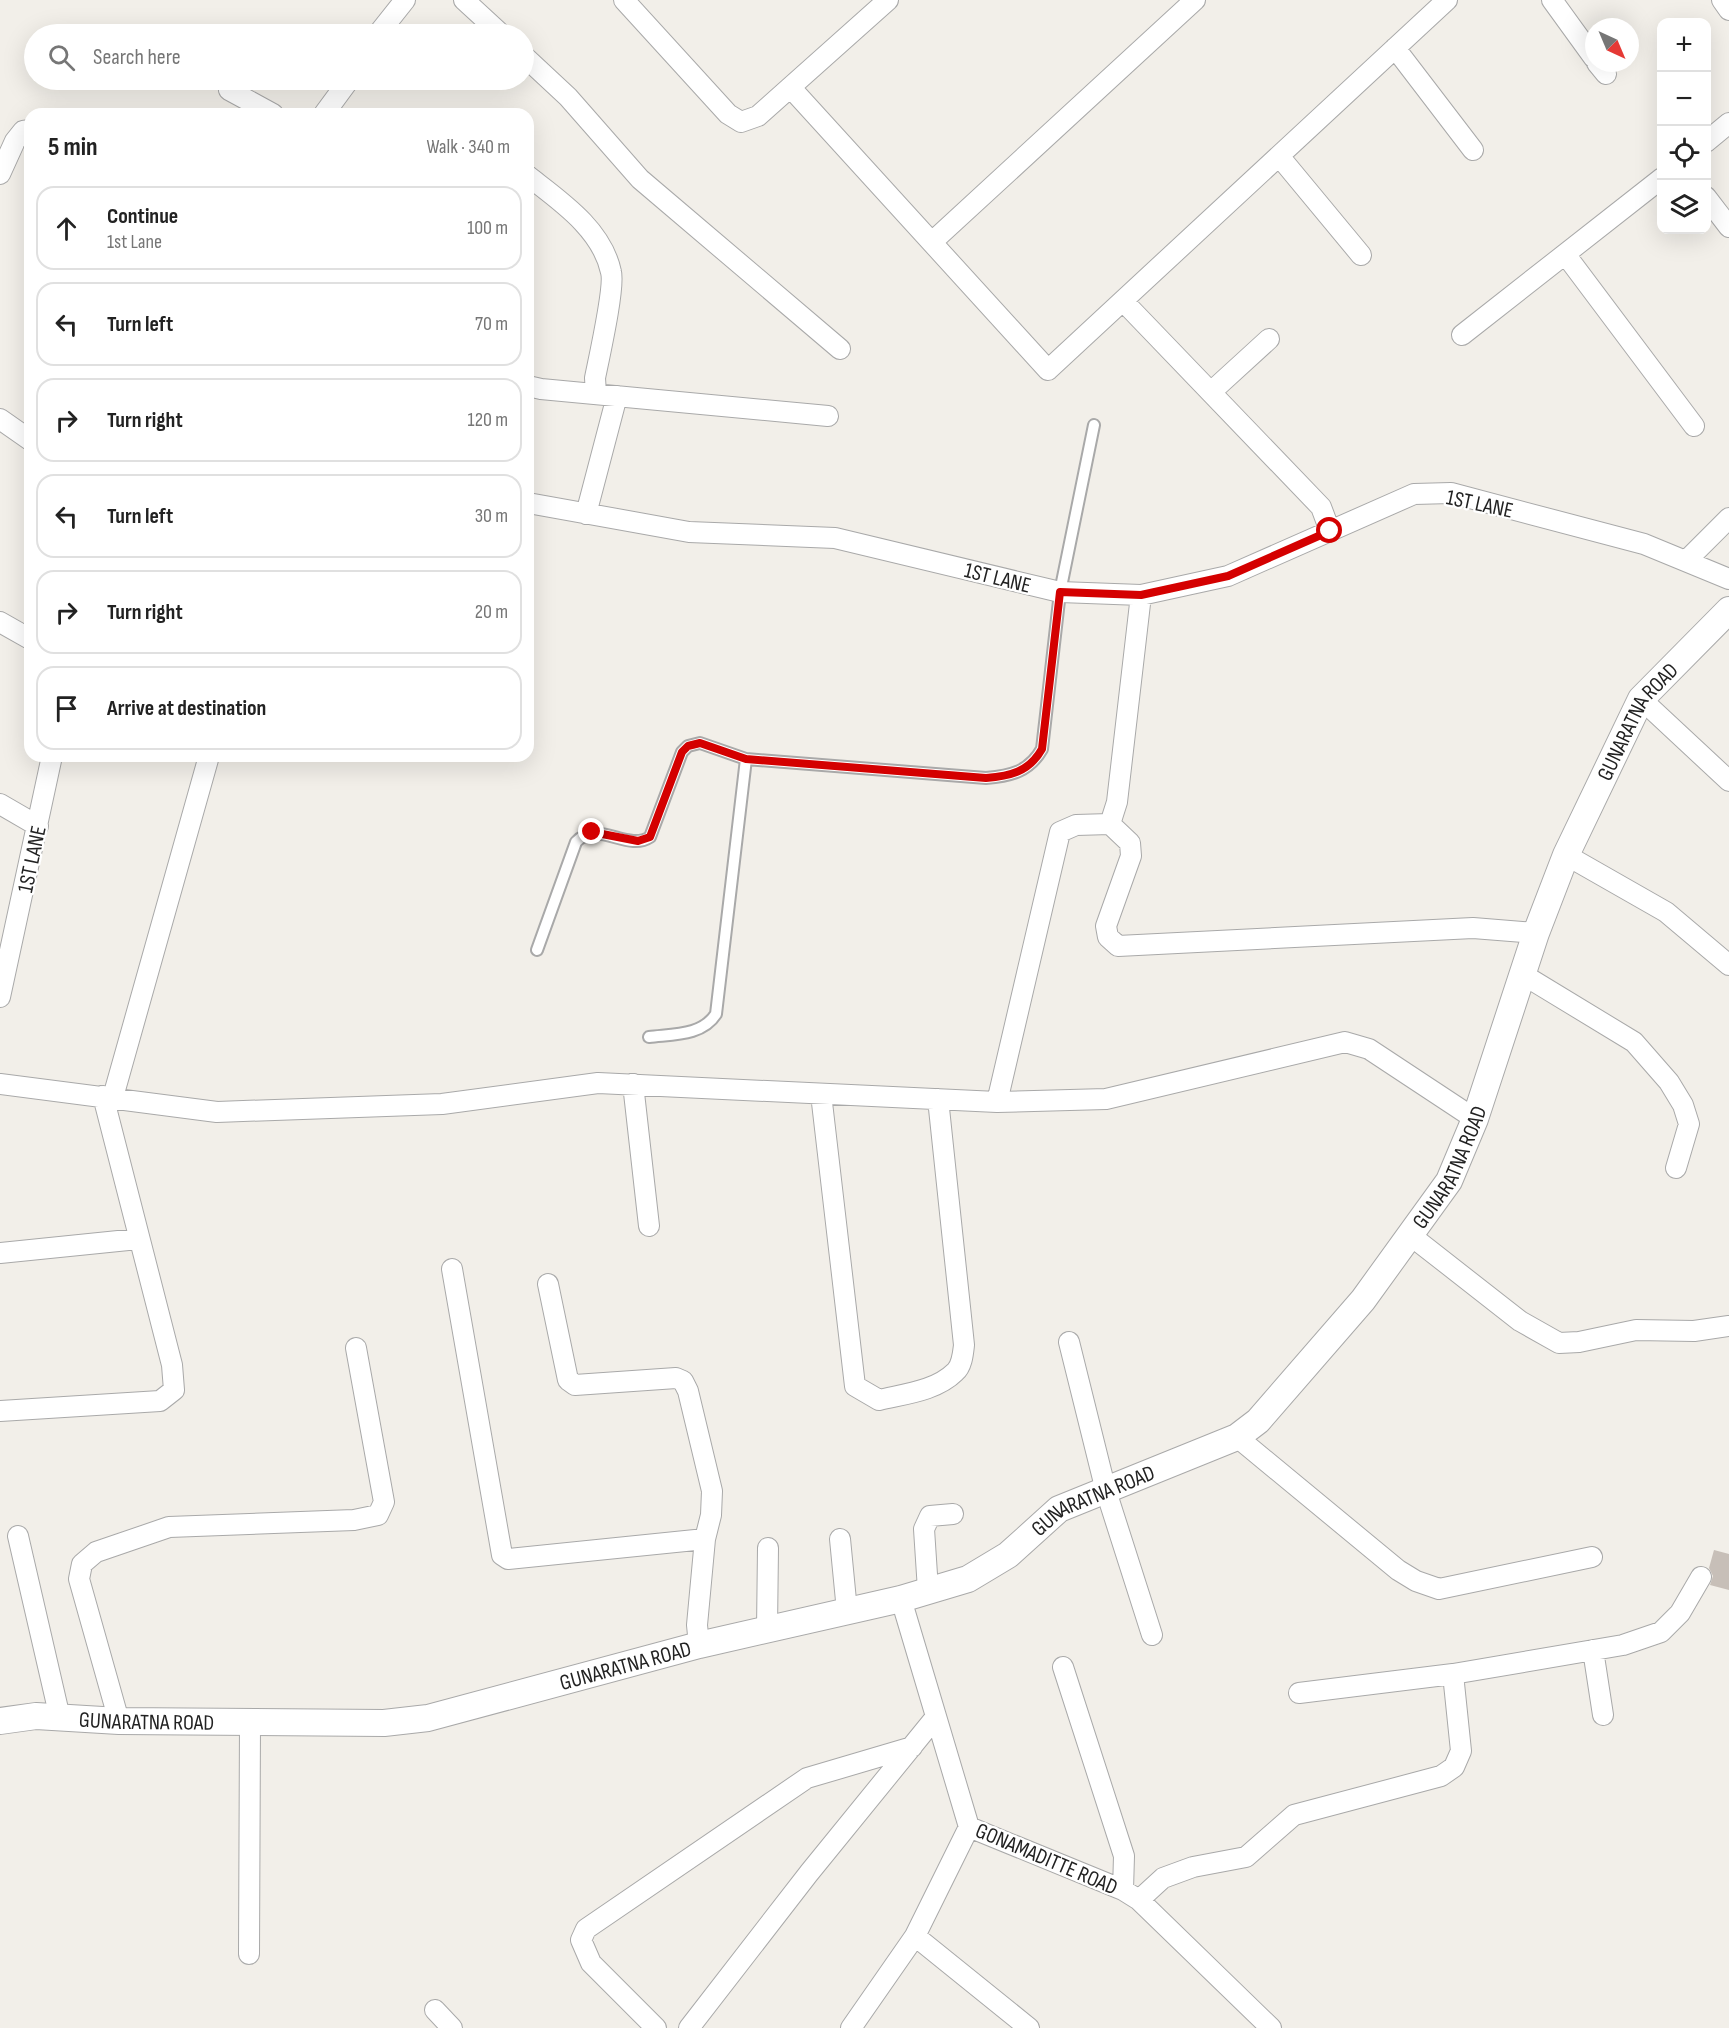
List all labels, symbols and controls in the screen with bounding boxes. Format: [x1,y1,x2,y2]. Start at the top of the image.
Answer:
north arrow [1585,18,1639,72]
map controls [1657,18,1711,234]
button: + [1657,18,1711,72]
search box [24,24,534,90]
icon: search [45,41,78,74]
text: Search here [93,44,180,71]
button: − [1657,72,1711,126]
button: locate [1657,126,1711,180]
text: 5 min [48,132,98,163]
text: Walk · 340 m [426,135,510,159]
button: layers [1657,180,1711,234]
text: Continue [107,203,178,230]
icon: ahead [50,212,83,245]
text: 100 m [467,216,508,240]
text: 1st Lane [107,230,162,254]
icon: left [50,308,83,341]
text: Turn left [107,311,173,338]
text: 70 m [475,312,508,336]
icon: right [50,404,83,437]
text: Turn right [107,407,183,434]
text: 120 m [468,408,508,432]
street label: 1ST LANE [1444,484,1515,525]
icon: left [50,500,83,533]
text: Turn left [107,503,173,530]
text: 30 m [475,504,508,528]
route start [1316,517,1342,543]
street label: 1ST LANE [962,557,1034,600]
icon: right [50,596,83,629]
text: Turn right [107,599,183,626]
text: 20 m [475,600,508,624]
street label: GUNARATNA ROAD [1592,657,1684,785]
icon: arrive [50,692,83,725]
text: Arrive at destination [107,695,266,722]
route end [578,818,604,844]
street label: 1ST LANE [12,824,53,895]
street label: GUNARATNA ROAD [1407,1103,1493,1234]
street label: GUNARATNA ROAD [1026,1460,1159,1543]
street label: GUNARATNA ROAD [557,1636,694,1697]
street label: GUNARATNA ROAD [78,1707,214,1737]
street label: GONAMADITTE ROAD [971,1817,1122,1901]

